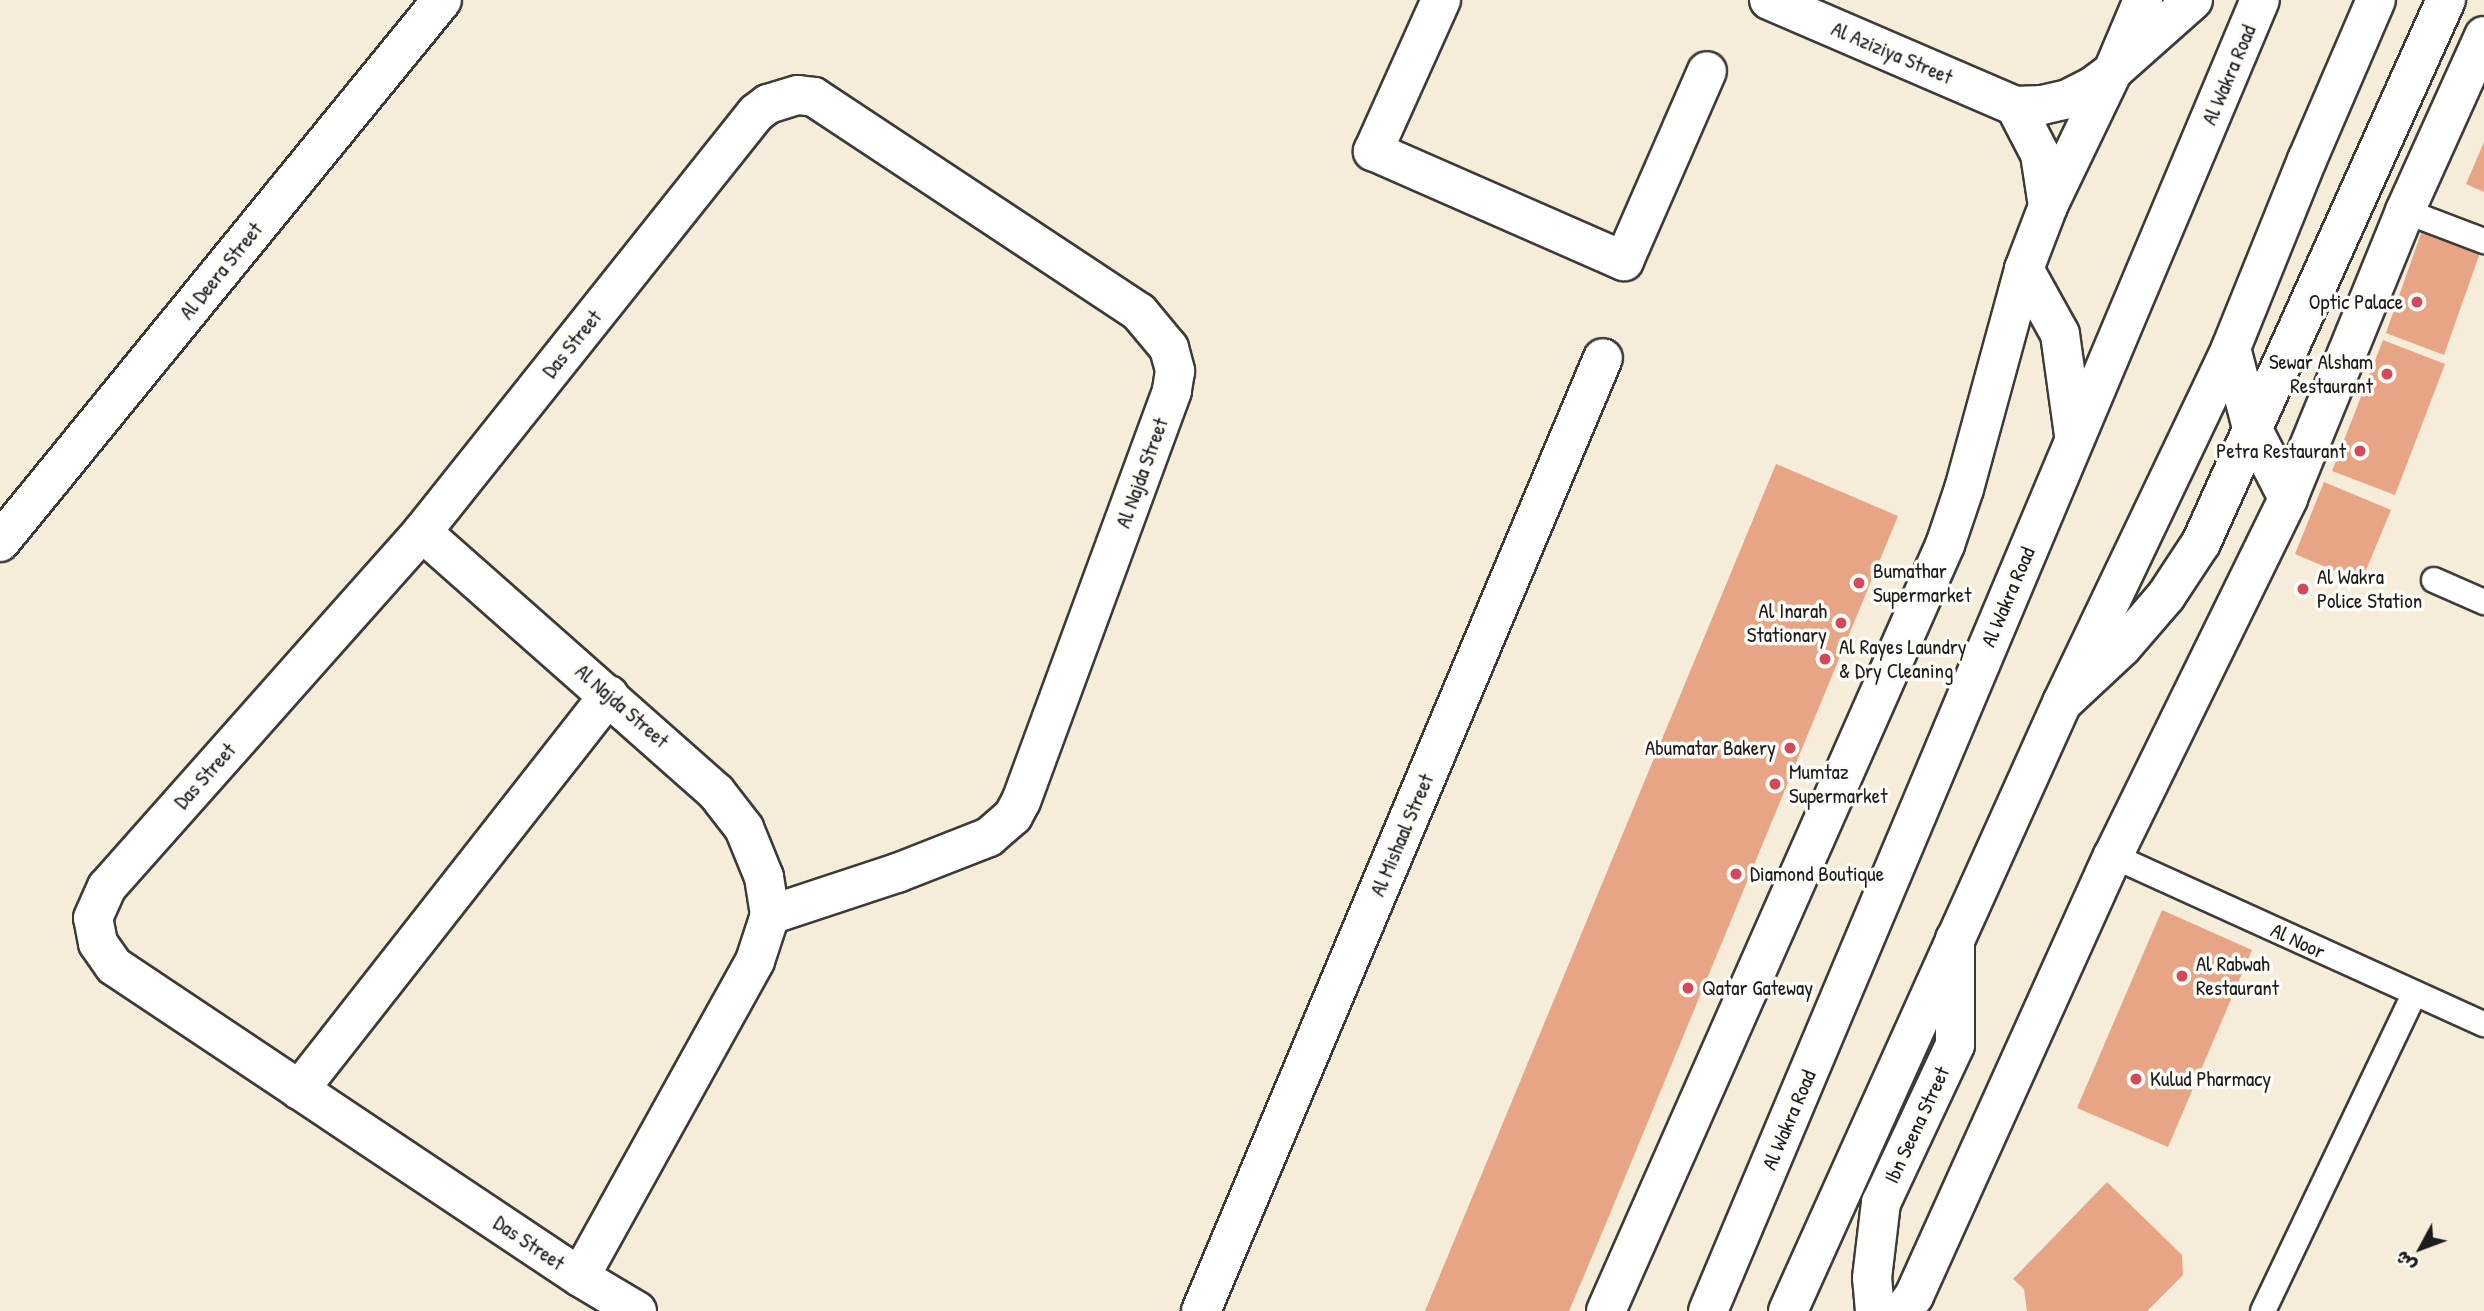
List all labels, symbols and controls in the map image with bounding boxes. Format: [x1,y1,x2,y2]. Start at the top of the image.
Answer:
street label: Al Aziziya Street [1828,16,1956,90]
street label: Al Wakra Road [2197,21,2261,129]
street label: Al Deera Street [174,217,268,325]
place label: Optic Palace [2309,289,2403,315]
marker: Optic Palace [2409,294,2425,310]
street label: Das Street [537,305,607,383]
place label: Sewar Alsham Restaurant [2269,349,2373,399]
marker: Sewar Alsham Restaurant [2379,366,2395,382]
street label: Al Najda Street [1110,415,1174,531]
place label: Petra Restaurant [2216,438,2346,464]
marker: Petra Restaurant [2352,443,2368,459]
street label: Al Wakra Road [1976,543,2040,651]
place label: Bumathar Supermarket [1873,558,1971,608]
place label: Al Wakra Police Station [2317,564,2422,614]
marker: Bumathar Supermarket [1851,575,1867,591]
marker: Al Wakra Police Station [2295,581,2311,597]
place label: Al Inarah Stationary [1747,598,1827,648]
marker: Al Inarah Stationary [1833,615,1849,631]
place label: Al Rayes Laundry & Dry Cleaning [1839,634,1967,684]
marker: Al Rayes Laundry & Dry Cleaning [1817,651,1833,667]
street label: Al Najda Street [570,659,674,753]
place label: Abumatar Bakery [1645,735,1776,761]
street label: Das Street [169,738,241,814]
marker: Abumatar Bakery [1782,740,1798,756]
place label: Mumtaz Supermarket [1789,759,1887,809]
street label: Al Mishaal Street [1365,770,1439,900]
marker: Mumtaz Supermarket [1767,776,1783,792]
place label: Diamond Boutique [1750,861,1884,887]
marker: Diamond Boutique [1728,866,1744,882]
street label: Al Noor [2267,918,2329,964]
place label: Al Rabwah Restaurant [2196,951,2279,1001]
marker: Al Rabwah Restaurant [2174,968,2190,984]
place label: Qatar Gateway [1702,975,1813,1001]
marker: Qatar Gateway [1680,980,1696,996]
street label: Ibn Seena Street [1879,1063,1955,1187]
street label: Al Wakra Road [1757,1066,1821,1174]
place label: Kulud Pharmacy [2150,1066,2271,1092]
marker: Kulud Pharmacy [2128,1071,2144,1087]
street label: Das Street [489,1210,569,1276]
north arrow [2386,1213,2456,1283]
text: ش [2388,1245,2422,1278]

